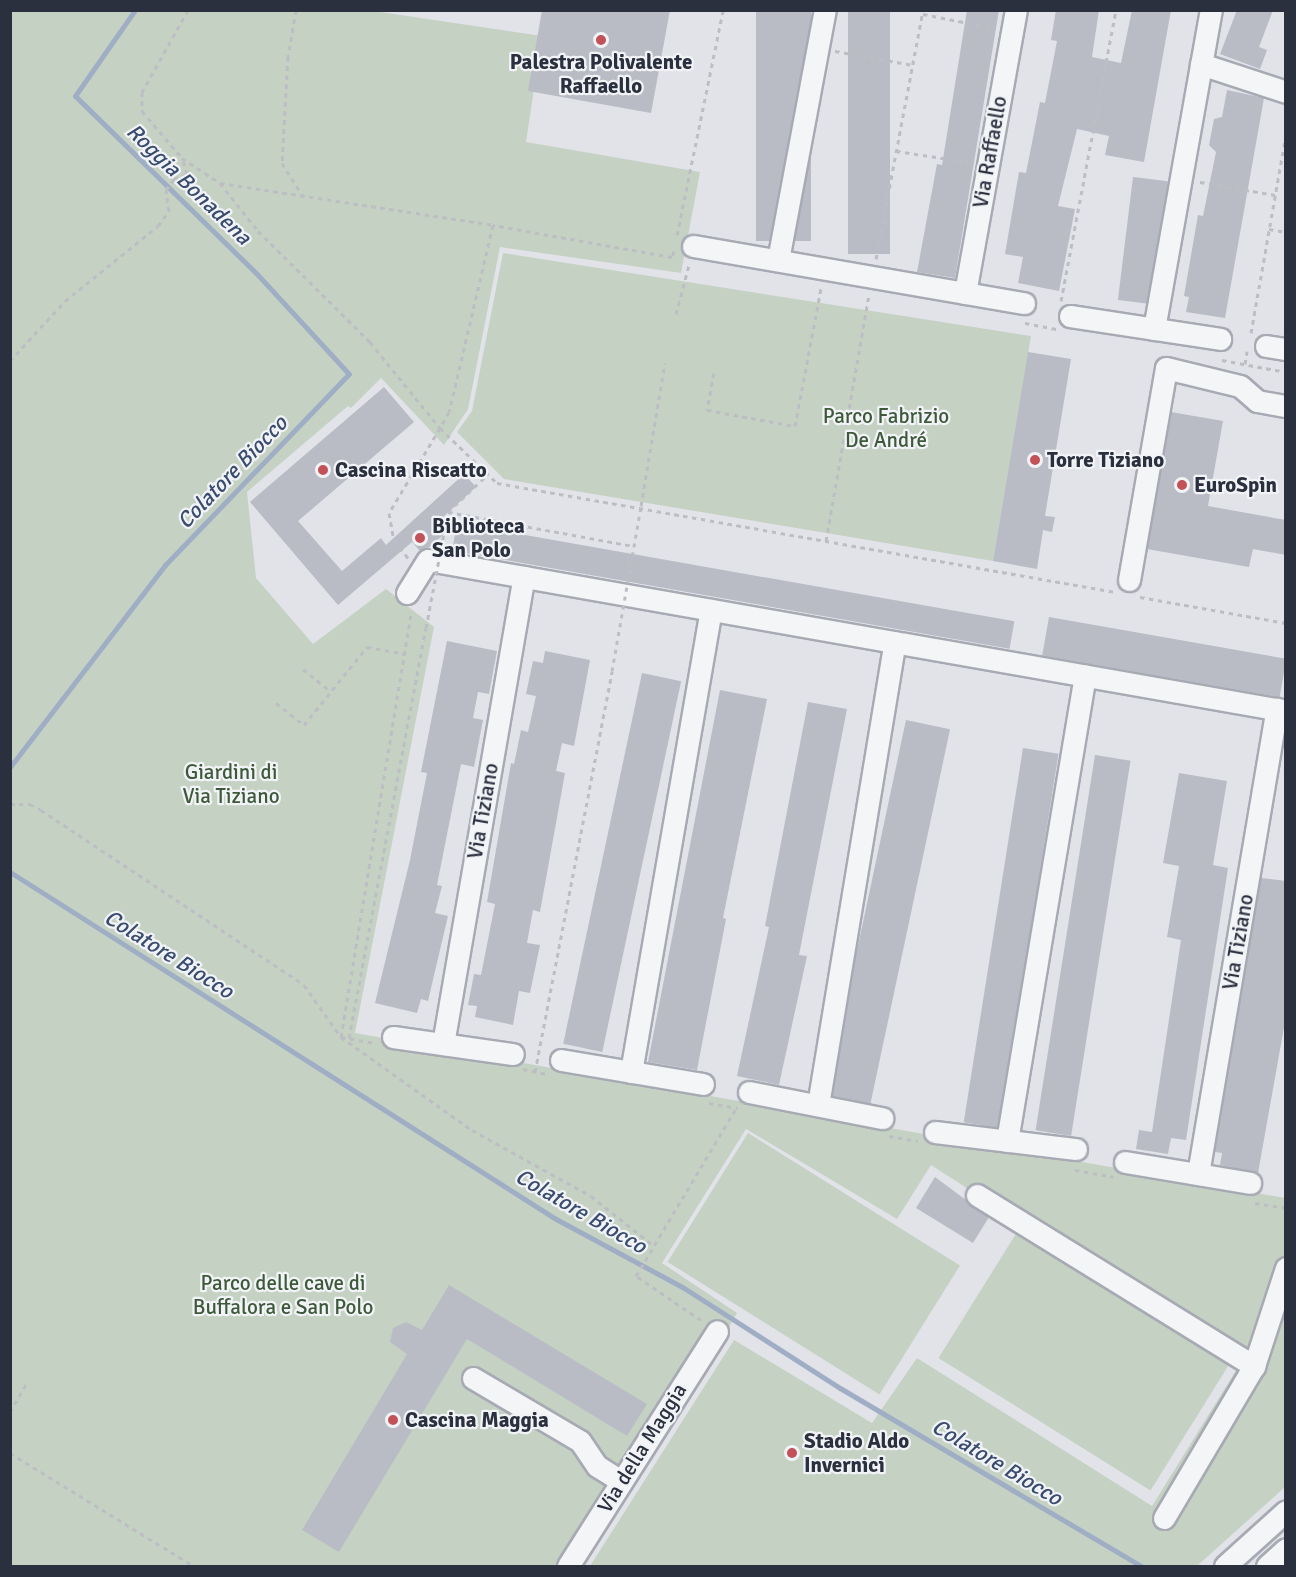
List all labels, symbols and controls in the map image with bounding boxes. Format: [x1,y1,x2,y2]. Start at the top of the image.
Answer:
marker: Palestra Polivalente Raffaello [594,33,608,47]
place label: Palestra Polivalente Raffaello [510,49,692,99]
street label: Via Raffaello [968,94,1012,210]
water label: Roggia Bonadena [121,118,257,250]
park label: Parco Fabrizio De André [823,403,949,453]
water label: Colatore Biocco [171,410,293,534]
place label: Torre Tiziano [1047,447,1164,473]
marker: Torre Tiziano [1028,453,1042,467]
place label: Cascina Riscatto [335,457,487,483]
marker: Cascina Riscatto [316,463,330,477]
place label: EuroSpin [1194,472,1277,498]
marker: EuroSpin [1175,478,1189,492]
place label: Biblioteca San Polo [432,513,525,563]
marker: Biblioteca San Polo [413,531,427,545]
park label: Giardini di Via Tiziano [182,759,280,809]
street label: Via Tiziano [462,761,504,861]
street label: Via Tiziano [1217,892,1259,992]
water label: Colatore Biocco [100,904,238,1004]
water label: Colatore Biocco [511,1163,651,1259]
park label: Parco delle cave di Buffalora e San Polo [193,1270,373,1320]
street label: Via della Maggia [592,1379,692,1517]
place label: Cascina Maggia [405,1407,549,1433]
marker: Cascina Maggia [386,1413,400,1427]
water label: Colatore Biocco [927,1413,1067,1511]
place label: Stadio Aldo Invernici [804,1428,909,1478]
marker: Stadio Aldo Invernici [785,1446,799,1460]

